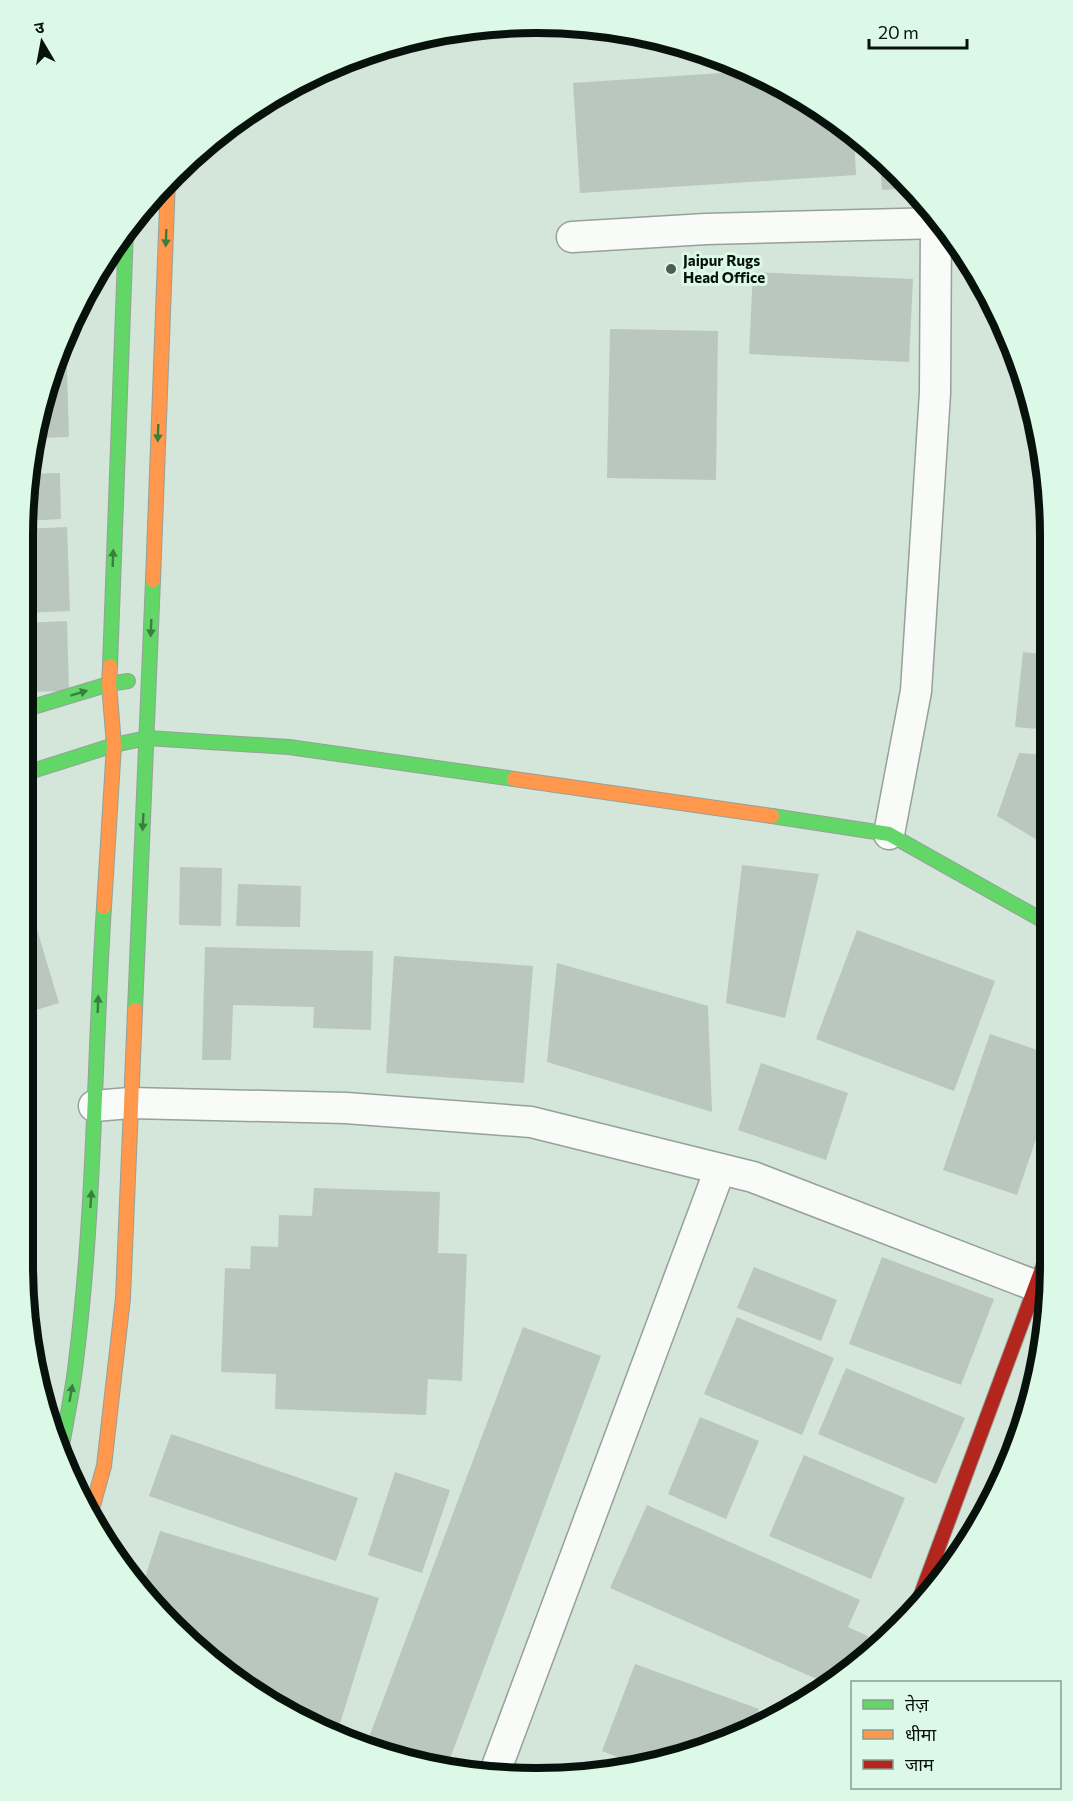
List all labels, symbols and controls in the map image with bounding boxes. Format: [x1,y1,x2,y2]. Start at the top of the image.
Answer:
north arrow [12,12,72,72]
scale bar [869,12,966,50]
text: उ [33,16,46,37]
text: 20 m [878,21,919,43]
one-way arrow [161,228,170,247]
place label: Jaipur Rugs Head Office [683,251,765,286]
marker: Jaipur Rugs Head Office [664,262,678,276]
one-way arrow [154,423,163,442]
one-way arrow [109,549,118,568]
one-way arrow [147,618,156,637]
one-way arrow [70,688,88,697]
one-way arrow [139,813,148,832]
one-way arrow [94,995,103,1014]
one-way arrow [86,1190,95,1209]
one-way arrow [67,1383,76,1402]
legend [851,1681,1061,1789]
text: तेज़ [905,1693,929,1715]
text: धीमा [905,1723,936,1745]
text: जाम [905,1753,935,1775]

